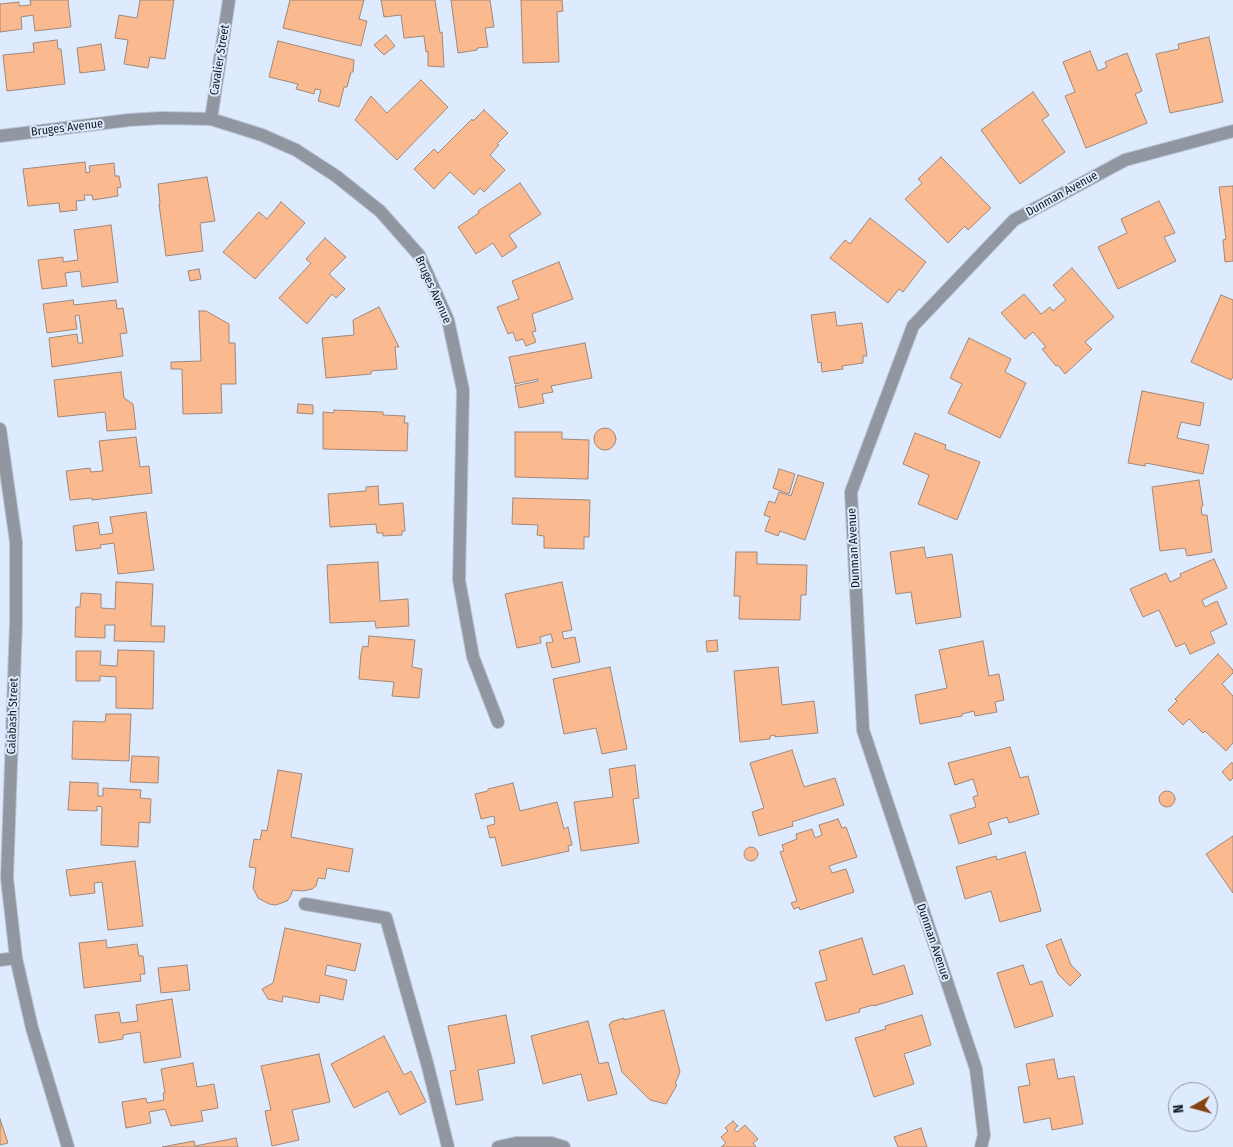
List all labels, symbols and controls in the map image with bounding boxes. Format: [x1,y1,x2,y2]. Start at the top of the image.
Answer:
street label: Cavalier Street [207,24,233,96]
street label: Bruges Avenue [30,116,104,140]
street label: Dunman Avenue [1024,168,1100,220]
street label: Bruges Avenue [412,254,454,326]
street label: Dunman Avenue [845,508,863,588]
street label: Calabash Street [4,677,22,755]
street label: Dunman Avenue [913,902,953,982]
north arrow [1168,1082,1218,1132]
text: N [1170,1104,1188,1114]

